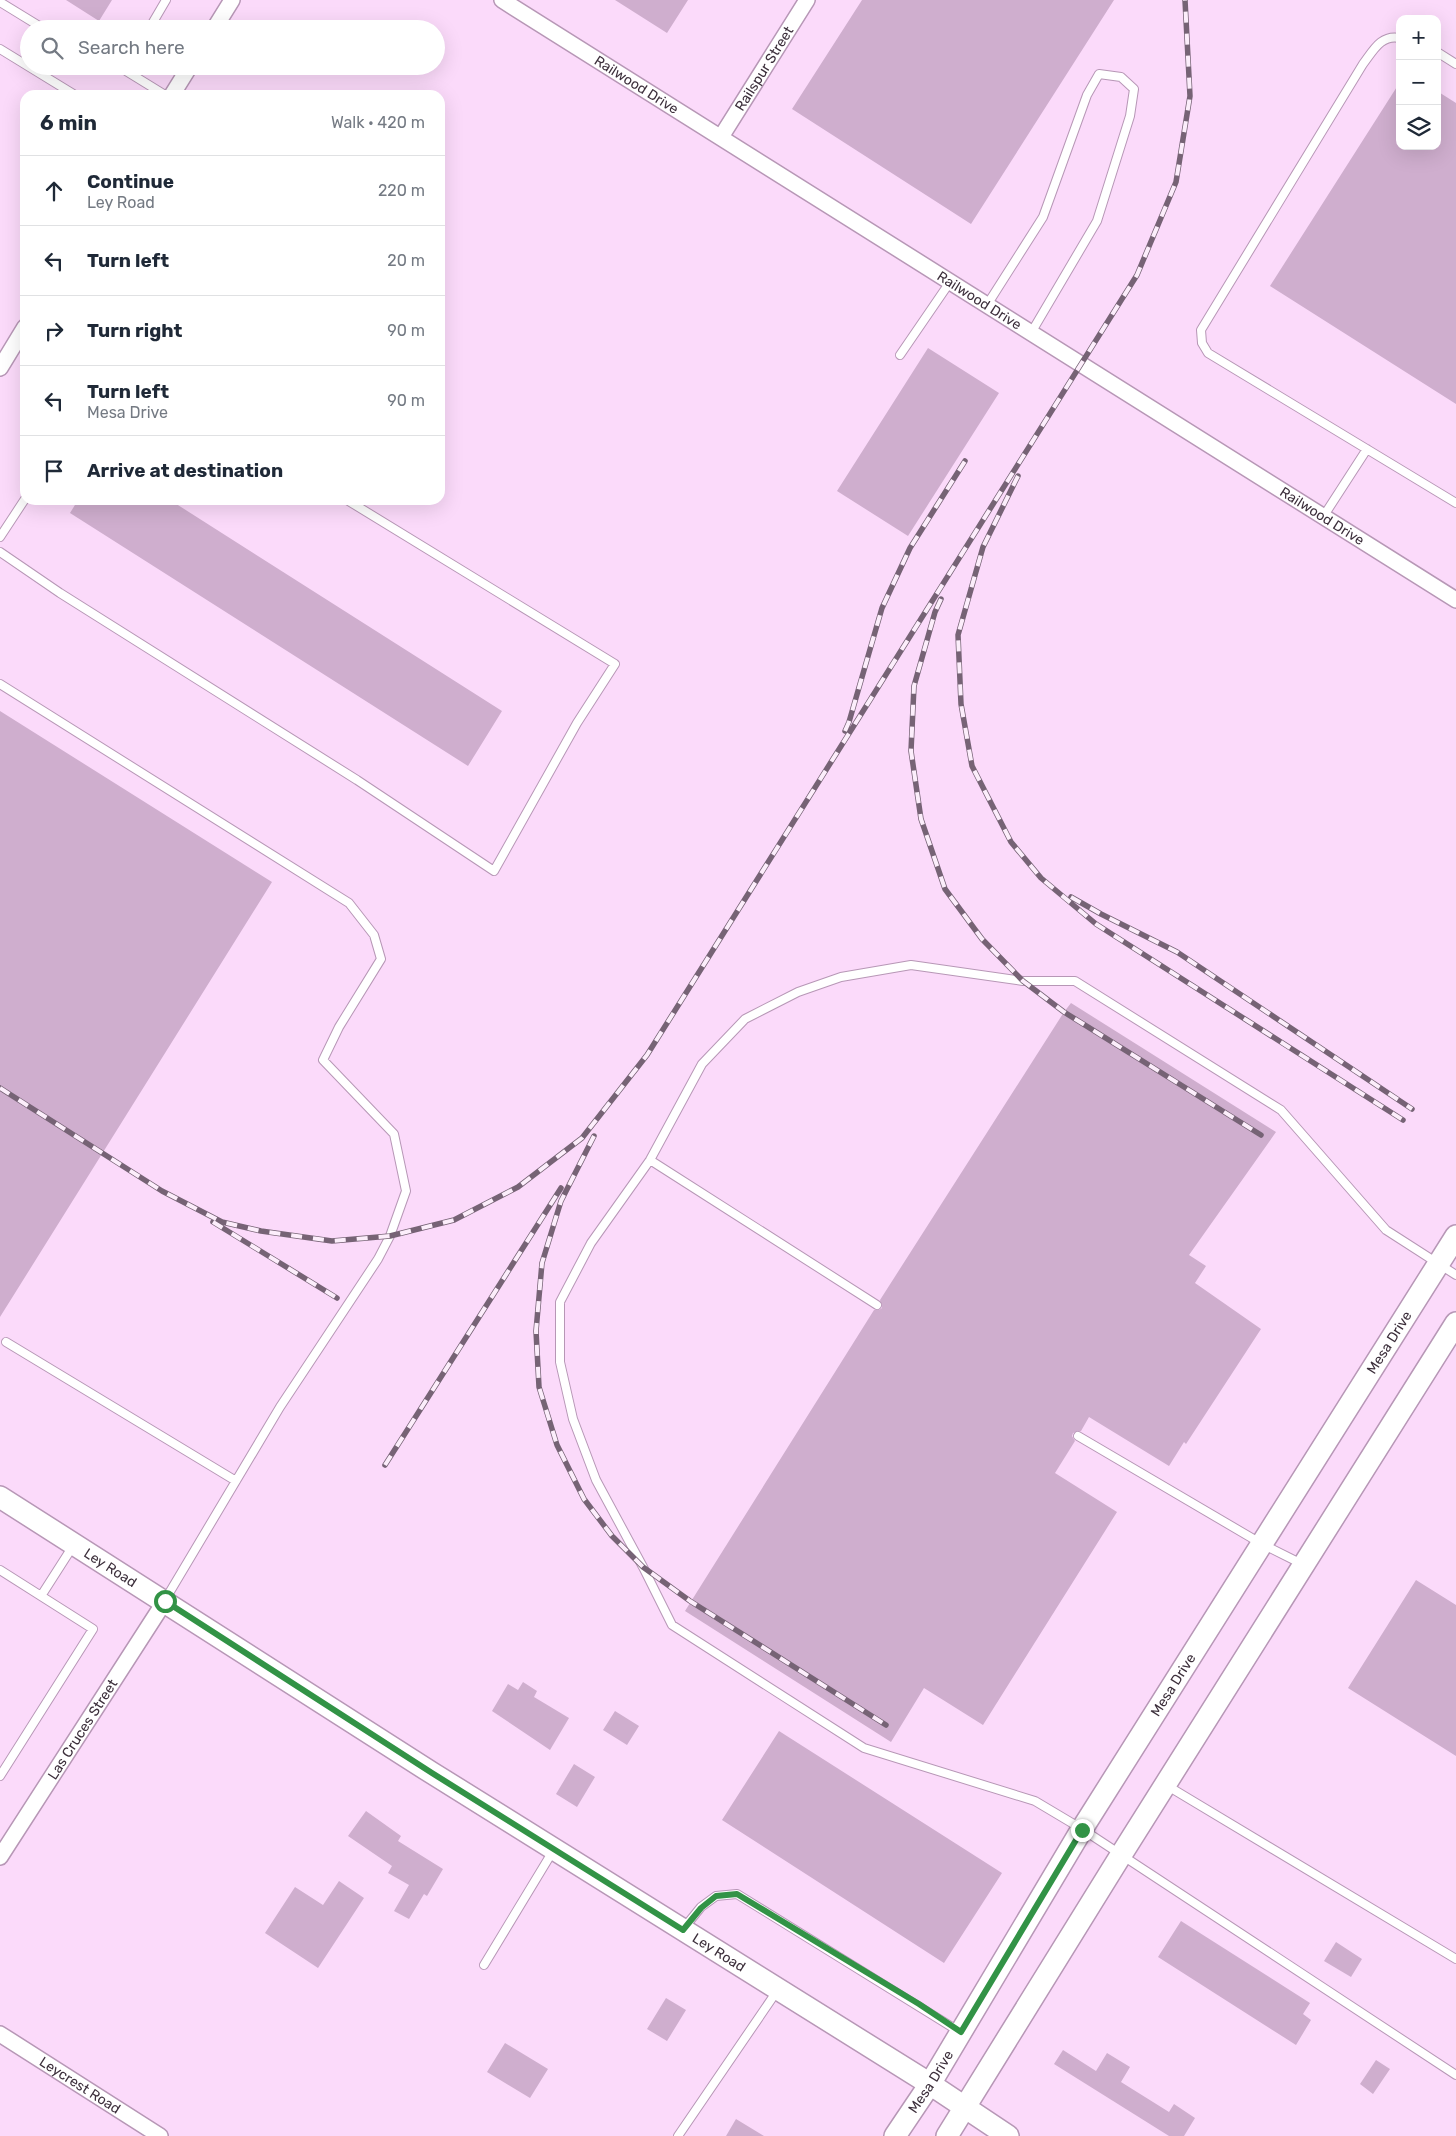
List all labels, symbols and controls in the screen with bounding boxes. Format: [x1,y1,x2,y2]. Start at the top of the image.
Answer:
map controls [1396,15,1441,150]
button: + [1396,15,1441,60]
search box [20,20,445,75]
street label: Railspur Street [732,23,798,114]
icon: search [38,34,66,62]
text: Search here [78,36,185,59]
street label: Railwood Drive [591,52,682,118]
button: − [1396,60,1441,105]
button: layers [1396,105,1441,150]
text: 6 min [40,110,97,135]
text: Walk · 420 m [331,113,425,132]
text: Continue [87,170,174,193]
icon: ahead [40,177,68,205]
text: 220 m [378,181,425,200]
text: Ley Road [87,193,155,212]
icon: left [40,247,68,275]
text: Turn left [87,249,169,272]
text: 20 m [387,251,425,270]
street label: Railwood Drive [934,268,1025,334]
icon: right [40,317,68,345]
text: Turn right [87,319,182,342]
text: 90 m [387,321,425,340]
text: Turn left [87,380,169,403]
icon: left [40,387,68,415]
text: 90 m [387,391,425,410]
text: Mesa Drive [87,403,168,422]
icon: arrive [40,457,68,485]
text: Arrive at destination [87,459,283,482]
street label: Railwood Drive [1277,483,1367,549]
street label: Mesa Drive [1363,1308,1416,1377]
street label: Ley Road [81,1545,140,1591]
route start [154,1590,177,1613]
street label: Mesa Drive [1147,1650,1200,1720]
street label: Las Cruces Street [44,1676,122,1783]
route end [1071,1819,1094,1842]
street label: Ley Road [689,1930,748,1976]
street label: Mesa Drive [905,2047,957,2117]
street label: Leycrest Road [36,2053,124,2118]

